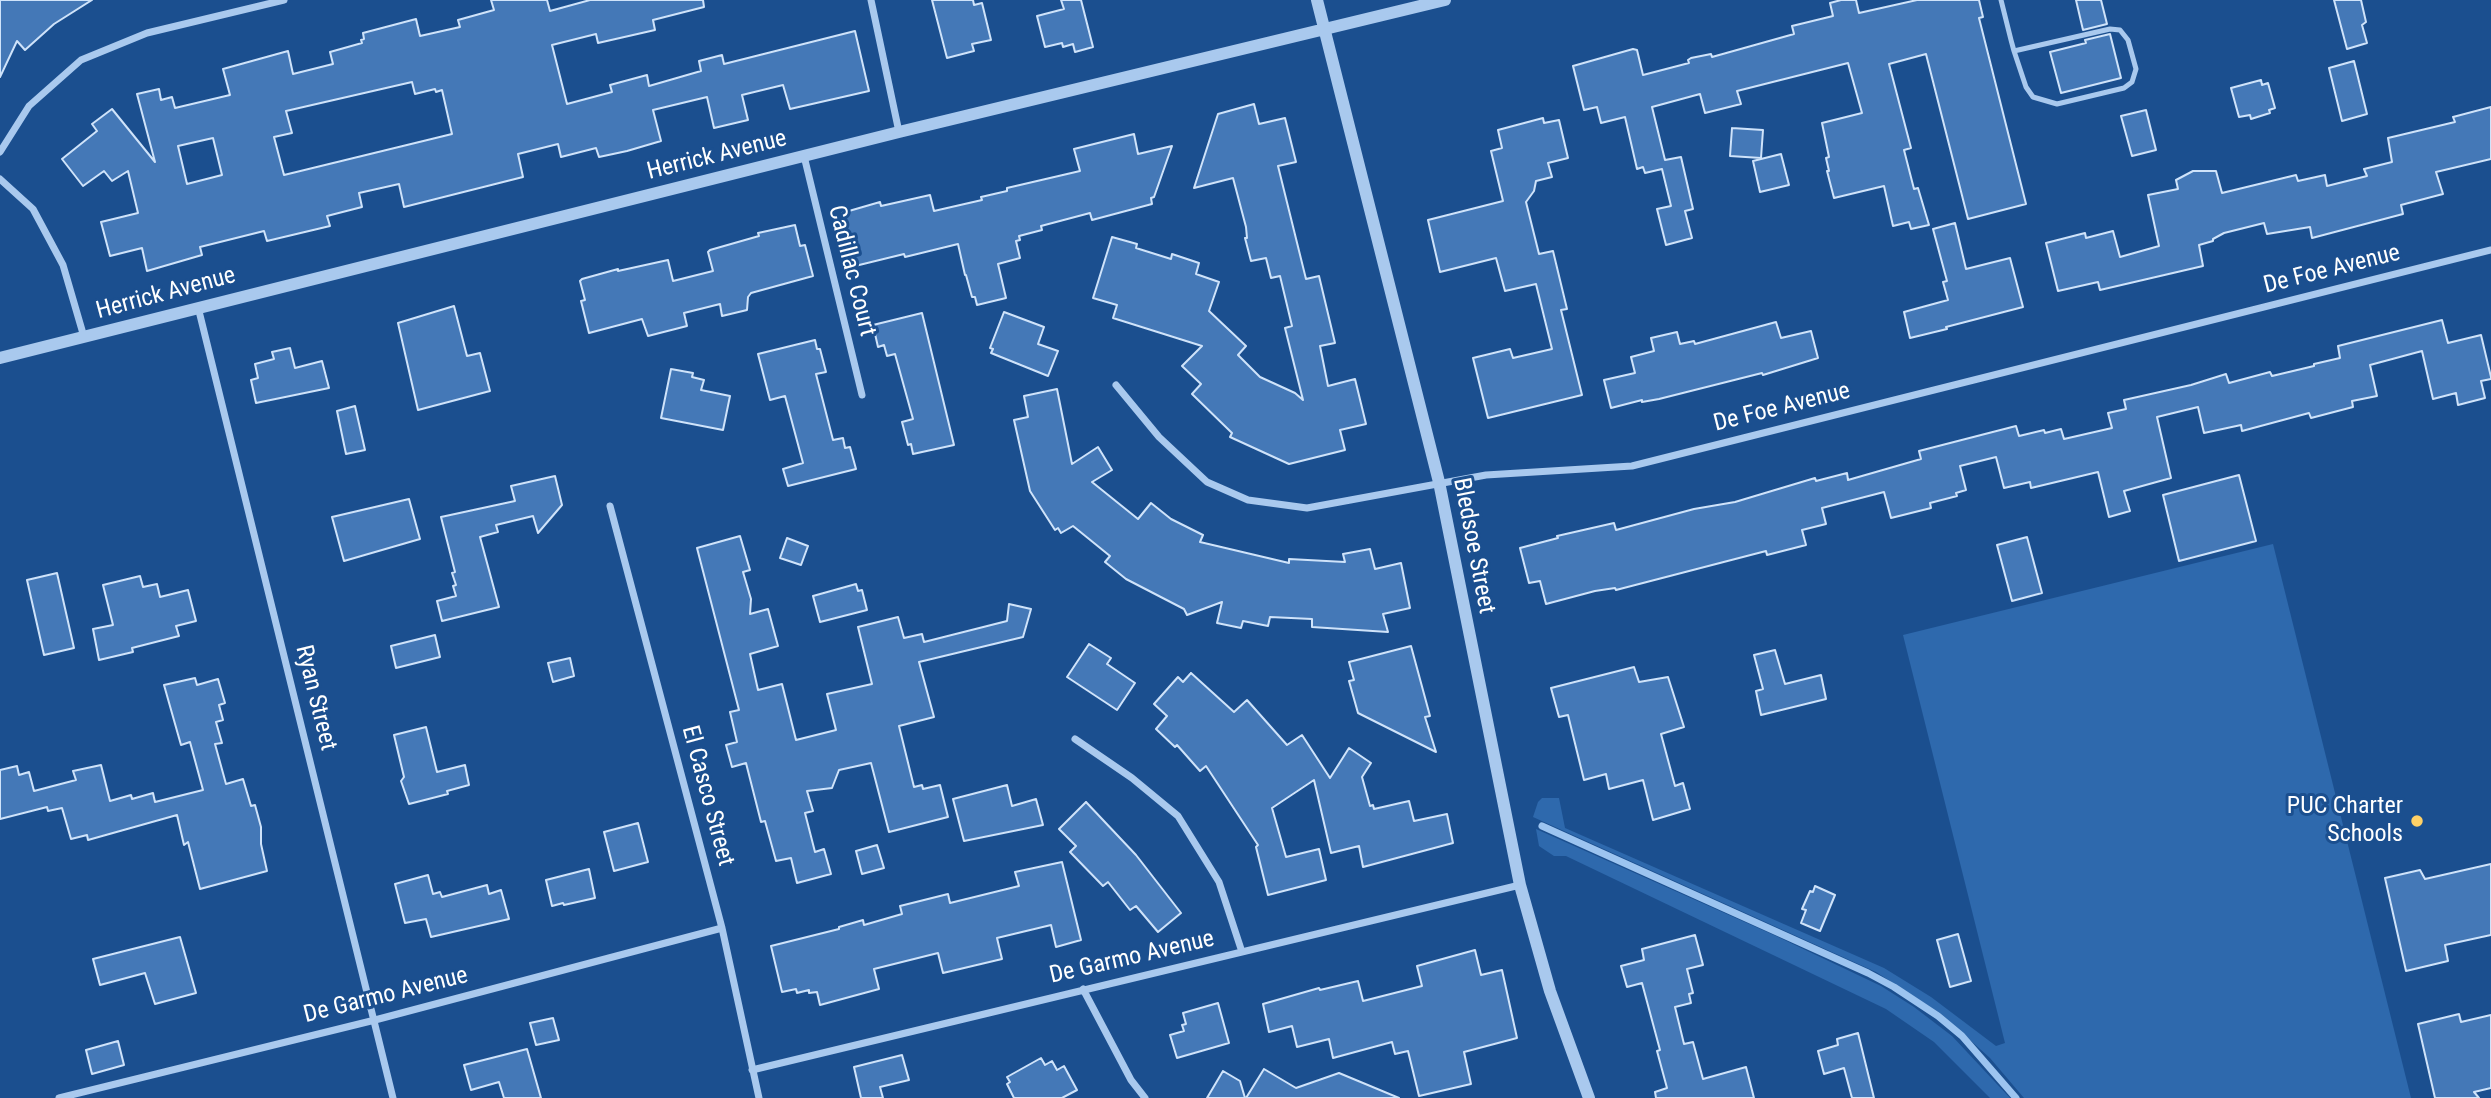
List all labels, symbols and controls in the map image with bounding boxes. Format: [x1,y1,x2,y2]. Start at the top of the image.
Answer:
street label: Herrick Avenue [644,125,790,187]
street label: Cadillac Court [821,203,881,339]
street label: De Foe Avenue [2261,239,2403,301]
street label: Herrick Avenue [93,262,239,326]
street label: De Foe Avenue [1711,377,1853,439]
street label: Bledsoe Street [1446,476,1500,616]
street label: Ryan Street [288,642,342,754]
street label: El Casco Street [674,723,740,869]
place label: PUC Charter Schools [2287,793,2403,849]
marker: PUC Charter Schools [2409,813,2425,829]
street label: De Garmo Avenue [1047,925,1217,991]
street label: De Garmo Avenue [301,962,471,1030]

